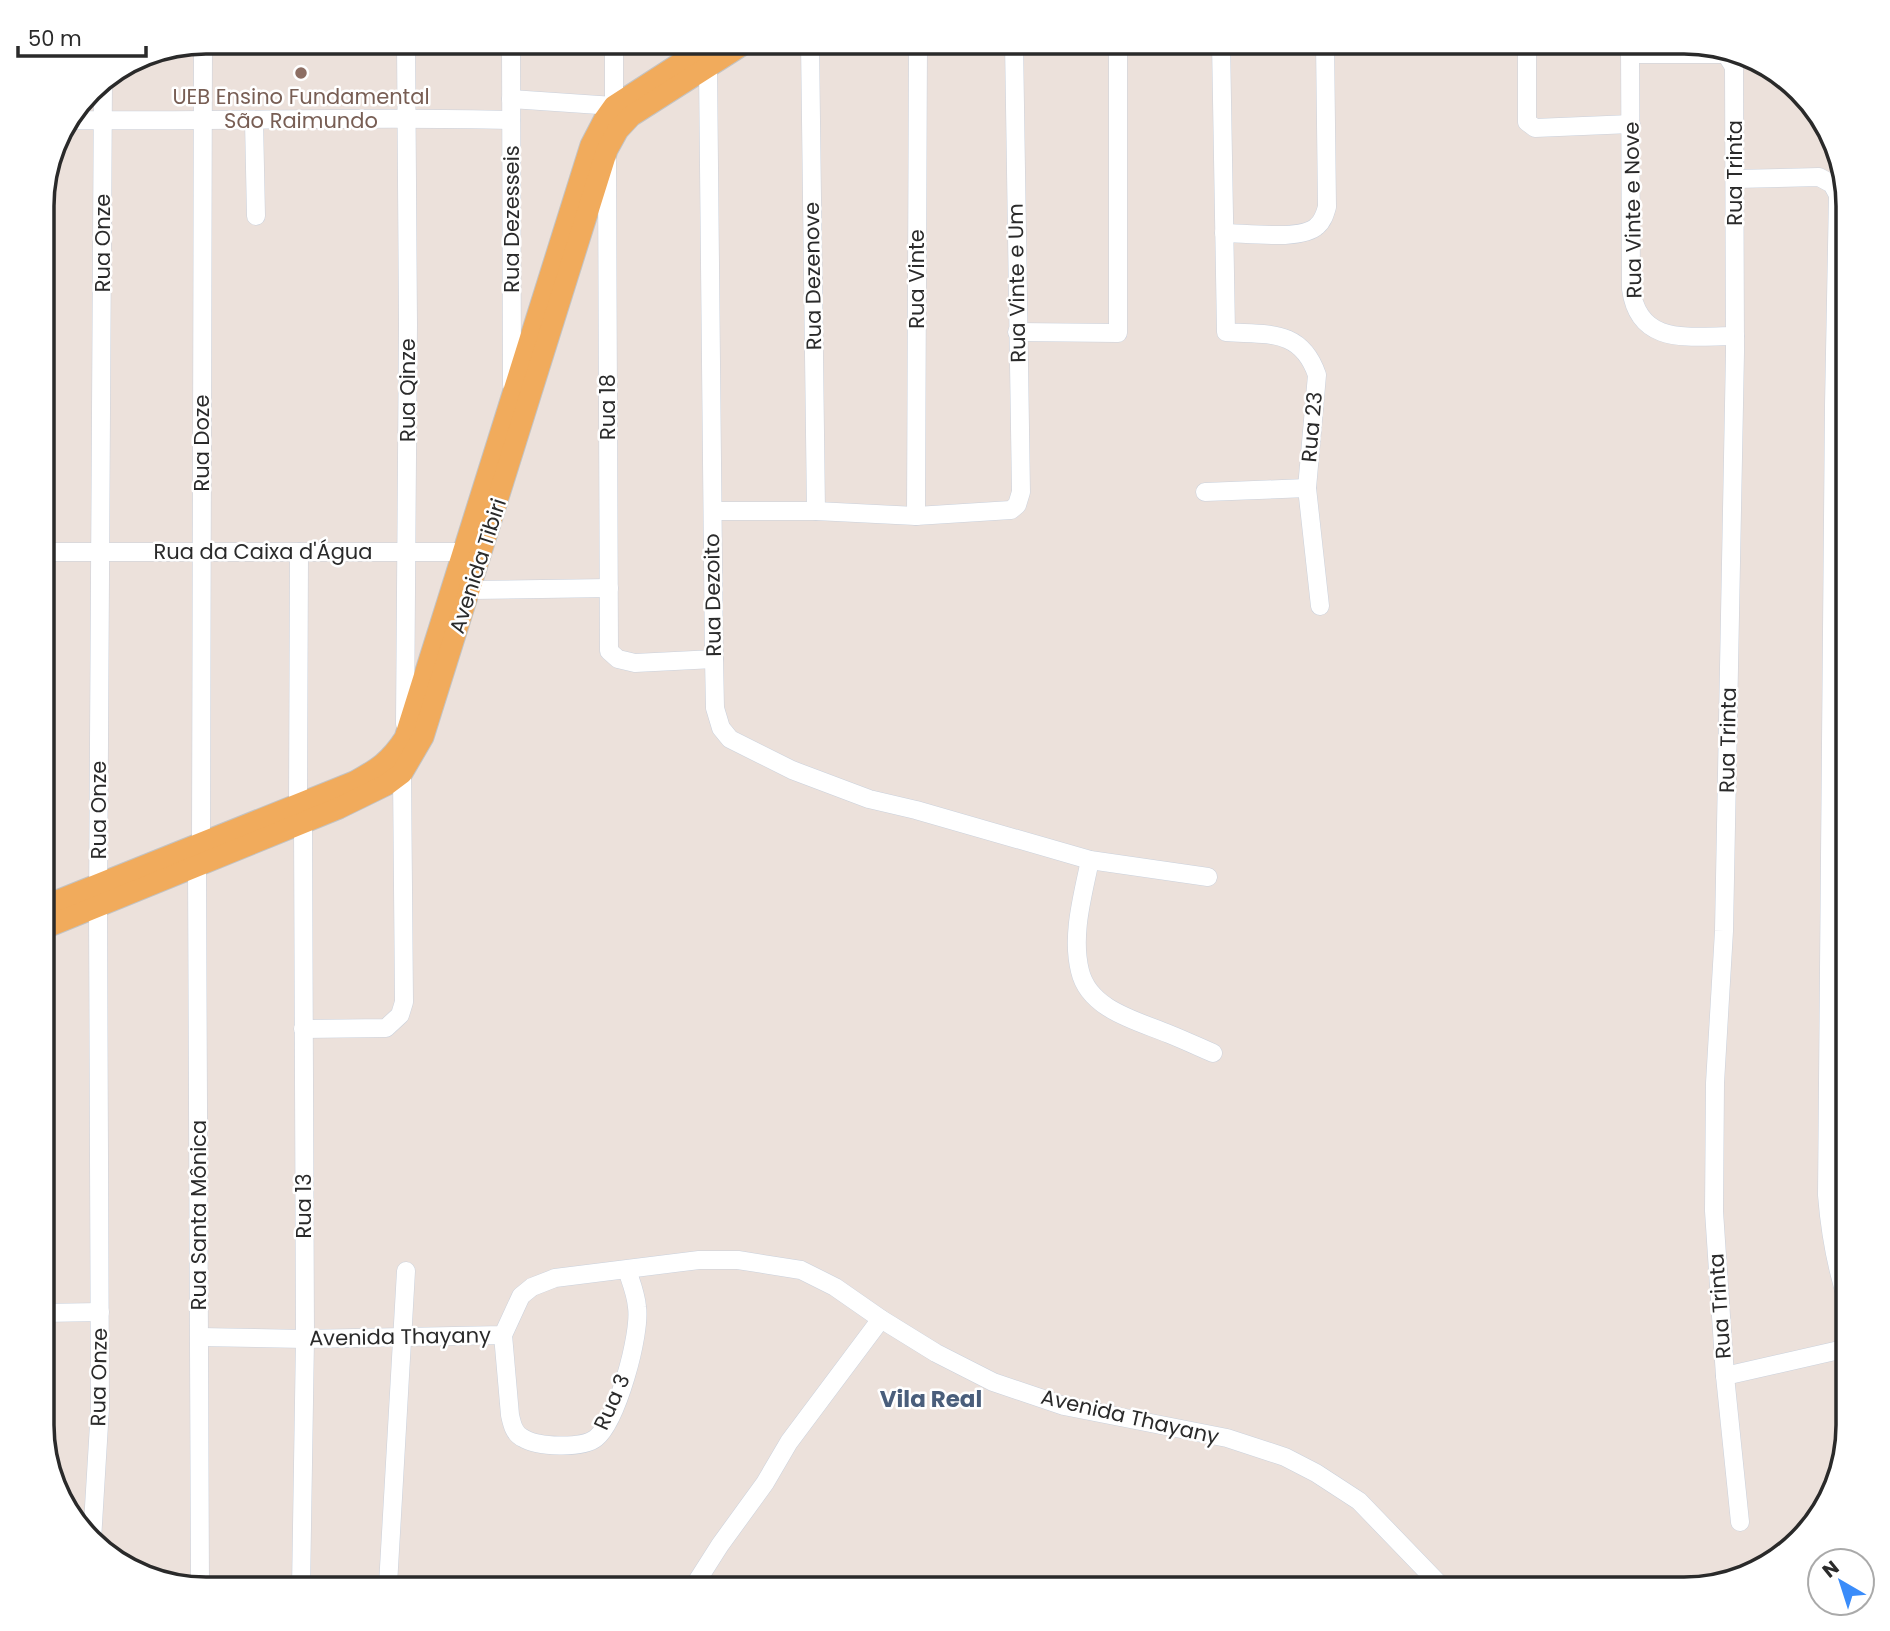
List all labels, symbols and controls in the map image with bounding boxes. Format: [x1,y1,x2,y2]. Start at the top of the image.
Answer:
scale bar [18,14,145,58]
text: 50 m [28,24,82,53]
marker: UEB Ensino Fundamental São Raimundo [293,65,309,81]
place label: UEB Ensino Fundamental São Raimundo [172,82,430,135]
street label: Rua Trinta [1720,120,1749,226]
street label: Rua Vinte e Nove [1616,121,1649,299]
street label: Rua Dezesseis [497,145,526,293]
street label: Rua Onze [88,194,117,292]
street label: Rua Dezenove [797,202,828,350]
street label: Rua Vinte e Um [1001,203,1032,363]
street label: Rua Vinte [902,229,931,329]
street label: Rua Qinze [393,338,422,442]
street label: Rua 18 [593,374,622,440]
street label: Rua 23 [1294,391,1329,463]
street label: Rua Doze [187,395,216,491]
street label: Avenida Tibiri [442,495,513,637]
street label: Rua Dezoito [697,533,728,657]
street label: Rua da Caixa d'Água [154,537,372,566]
street label: Rua Trinta [1712,687,1743,793]
street label: Rua Onze [84,761,113,859]
street label: Rua Santa Mônica [184,1120,213,1310]
street label: Rua 13 [289,1173,318,1239]
street label: Rua Trinta [1701,1252,1738,1360]
street label: Avenida Thayany [309,1320,491,1353]
street label: Rua Onze [83,1327,114,1427]
street label: Rua 3 [586,1369,637,1434]
street label: Avenida Thayany [1038,1382,1222,1451]
district label: Vila Real [880,1383,982,1415]
north arrow [1806,1547,1876,1617]
text: N [1817,1554,1845,1584]

